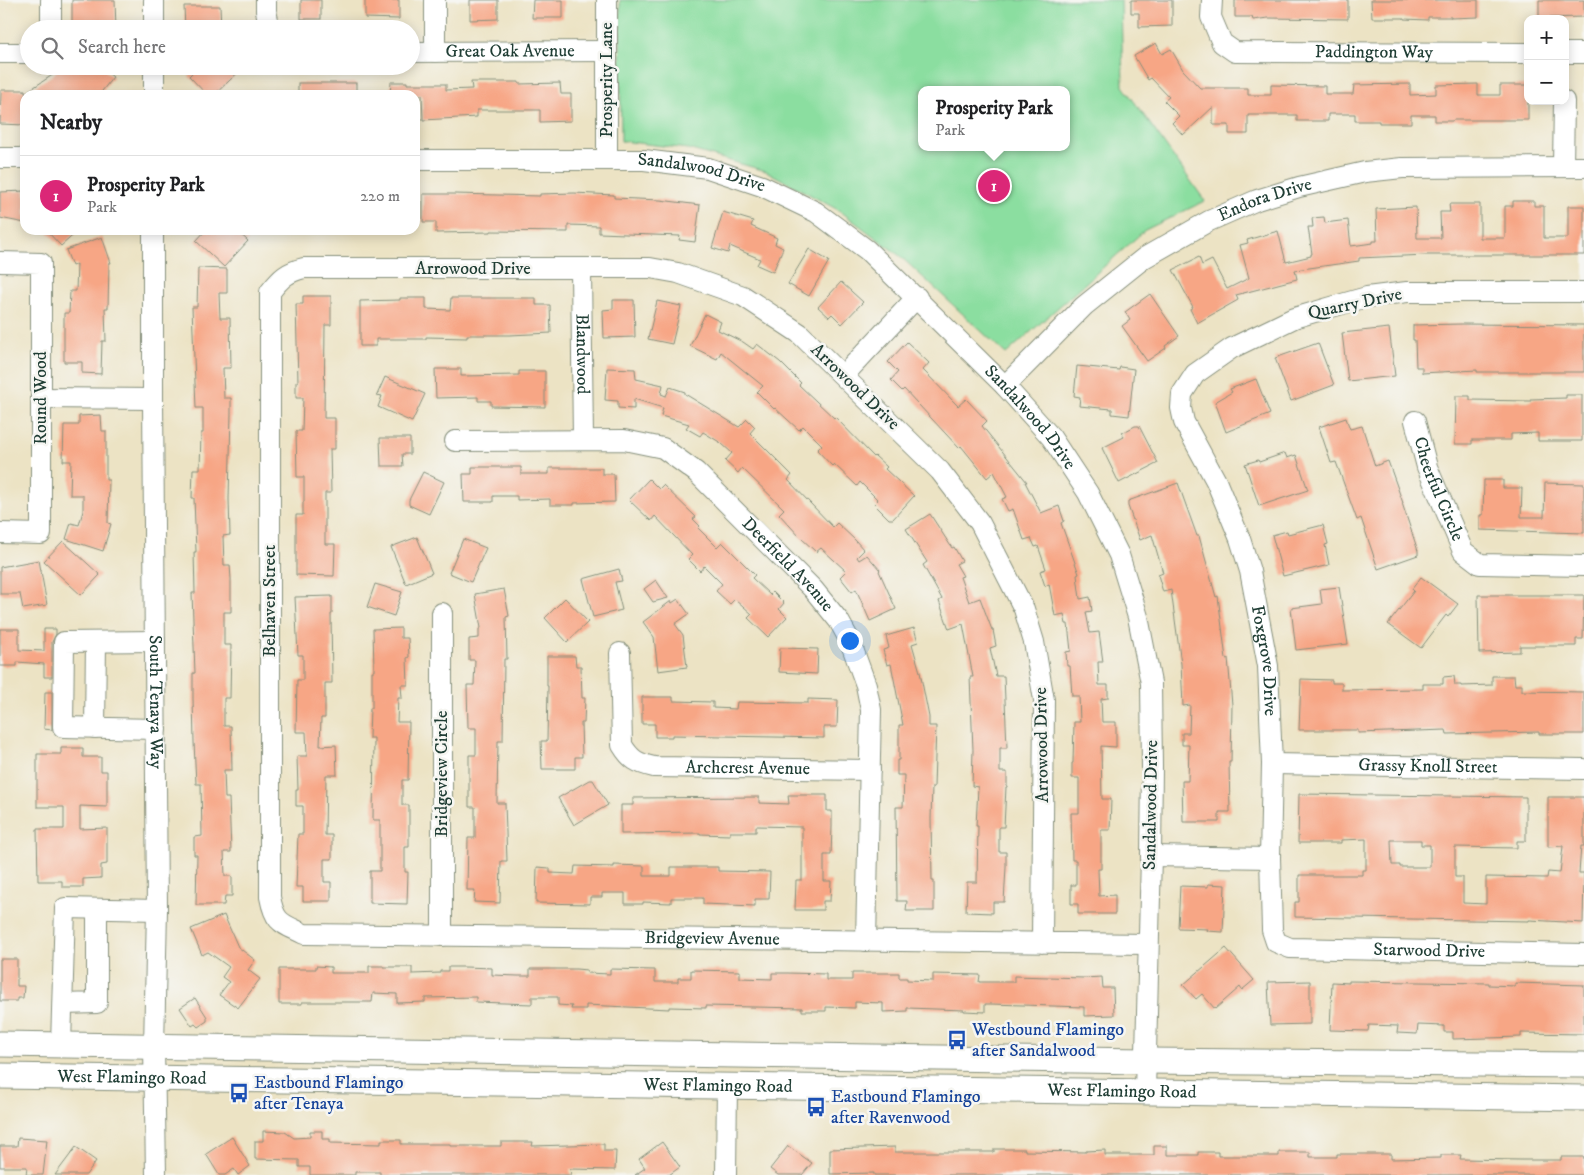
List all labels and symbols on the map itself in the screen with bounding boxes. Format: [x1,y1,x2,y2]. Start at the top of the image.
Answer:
street label: Prosperity Lane [596,22,618,138]
street label: Great Oak Avenue [445,40,575,63]
street label: Paddington Way [1315,41,1434,64]
street label: Sandalwood Drive [638,149,768,197]
pin: 1 [978,167,1010,205]
street label: Endora Drive [1215,173,1314,227]
street label: Arrowood Drive [415,258,531,280]
street label: Quarry Drive [1306,283,1404,325]
street label: Blandwood [571,314,593,394]
street label: Arrowood Drive [806,339,904,435]
street label: Round Wood [30,351,52,445]
street label: Sandalwood Drive [980,361,1080,474]
street label: Cheerful Circle [1409,434,1469,545]
street label: Deerfield Avenue [737,513,838,616]
street label: Belhaven Street [259,545,281,657]
street label: Foxgrove Drive [1246,604,1281,717]
your location [837,628,863,654]
street label: South Tenaya Way [144,635,167,769]
street label: Arrowood Drive [1030,687,1054,803]
street label: Bridgeview Circle [431,711,453,837]
street label: Sandalwood Drive [1139,740,1163,870]
street label: Grassy Knoll Street [1358,754,1498,779]
street label: Archcrest Avenue [685,756,810,780]
street label: Bridgeview Avenue [644,927,780,951]
street label: Starwood Drive [1373,939,1485,963]
place label: Westbound Flamingo after Sandalwood [971,1019,1124,1062]
bus stop icon: Westbound Flamingo after Sandalwood [946,1029,968,1051]
street label: West Flamingo Road [56,1066,207,1090]
place label: Eastbound Flamingo after Tenaya [254,1072,404,1115]
street label: West Flamingo Road [642,1074,793,1098]
street label: West Flamingo Road [1046,1080,1197,1104]
bus stop icon: Eastbound Flamingo after Tenaya [228,1082,250,1104]
place label: Eastbound Flamingo after Ravenwood [831,1086,981,1129]
bus stop icon: Eastbound Flamingo after Ravenwood [805,1096,827,1118]

